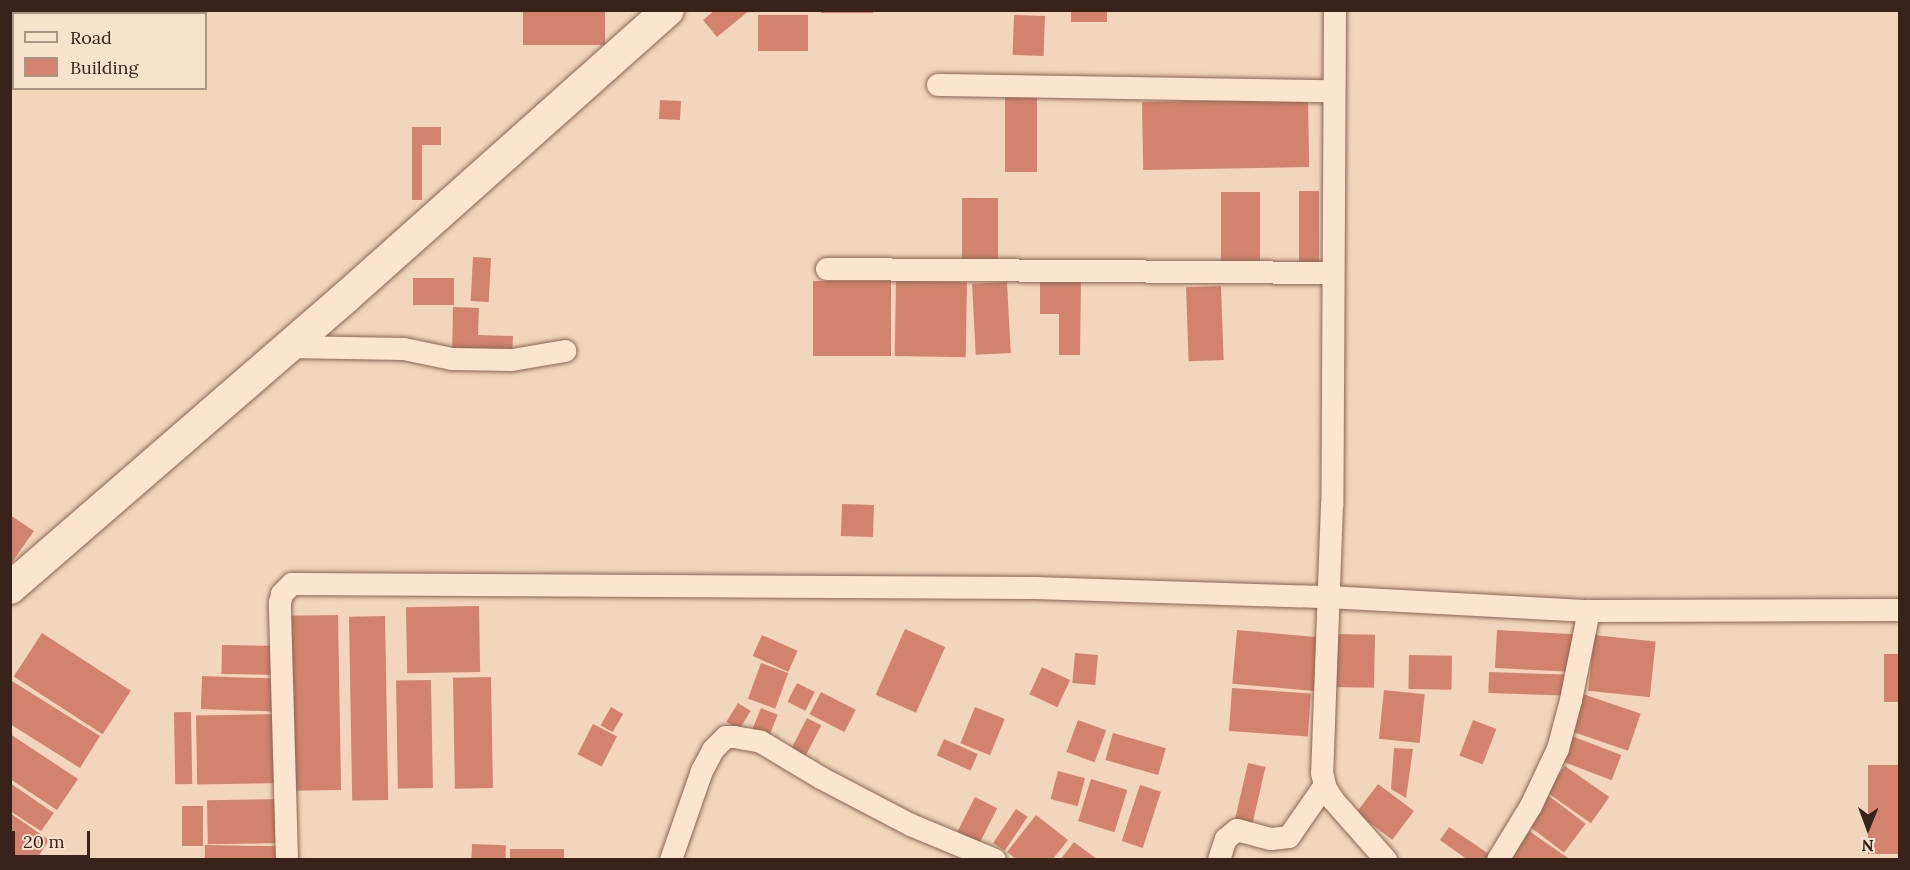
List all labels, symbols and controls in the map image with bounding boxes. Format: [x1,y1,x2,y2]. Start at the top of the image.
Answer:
legend [12,12,207,90]
text: Road [70,26,112,49]
text: Building [70,56,138,79]
north arrow [1838,798,1898,858]
scale bar [15,819,93,857]
text: 20 m [23,830,65,853]
text: N [1861,836,1874,856]

